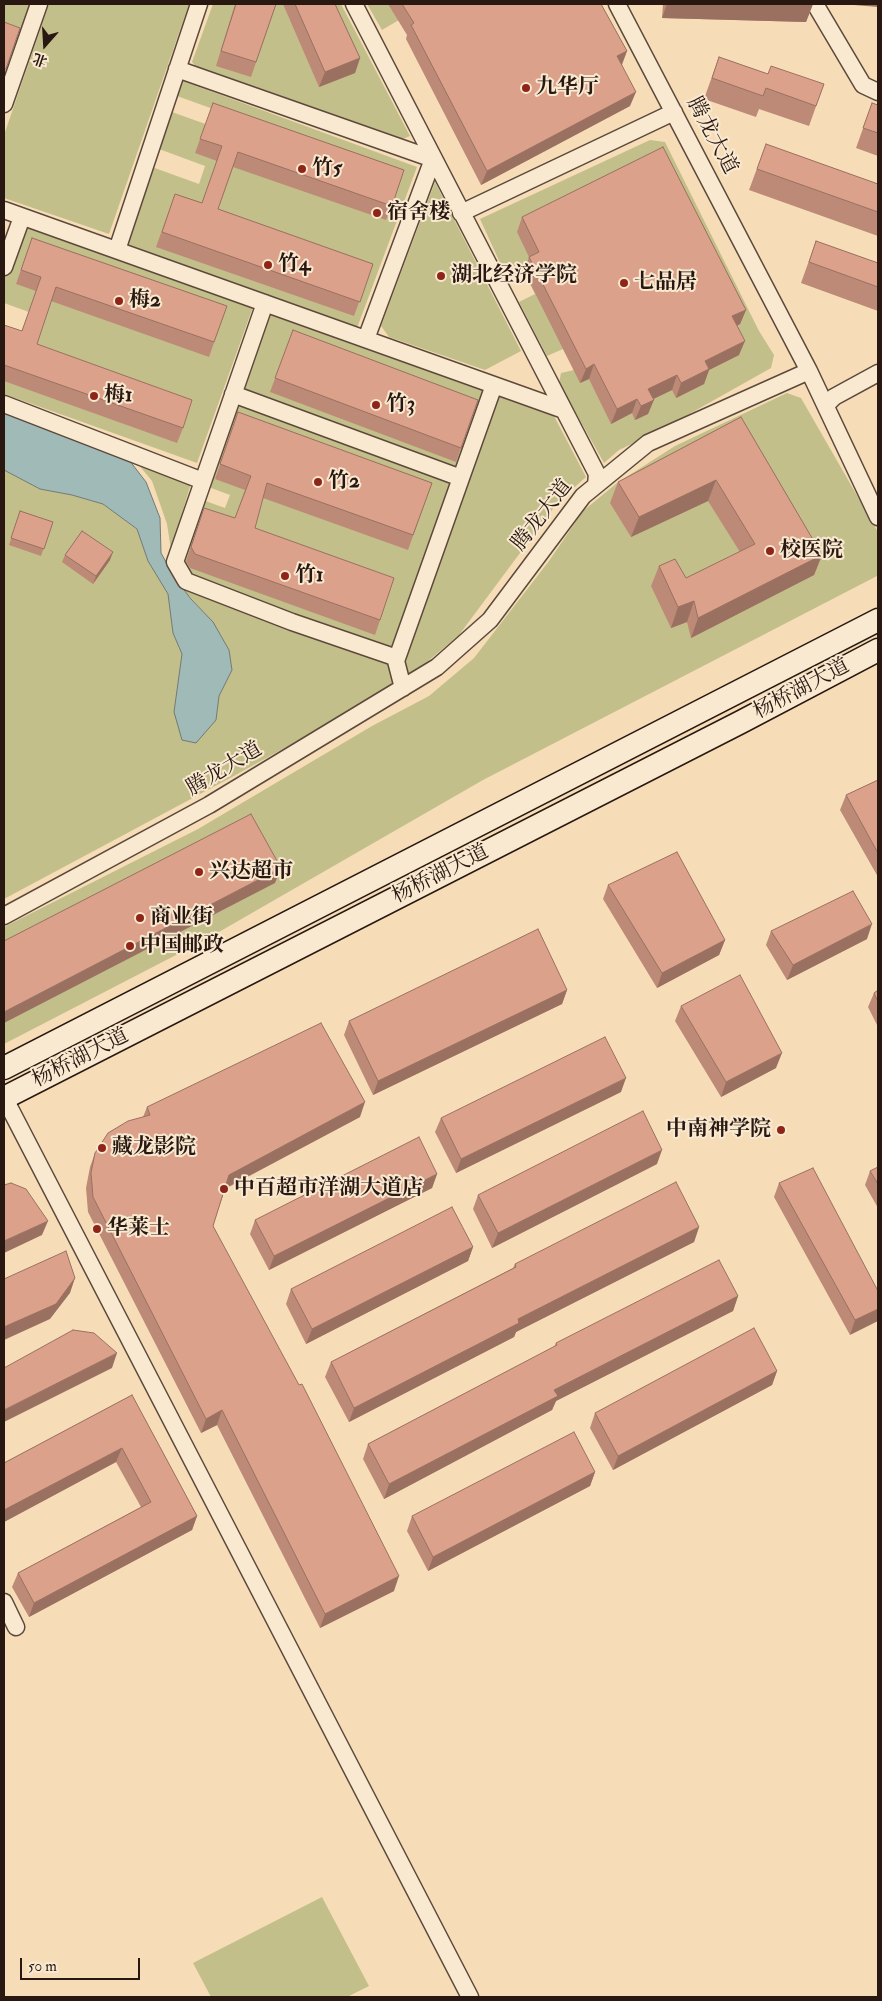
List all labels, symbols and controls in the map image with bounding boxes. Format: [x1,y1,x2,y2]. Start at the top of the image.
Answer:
north arrow [20,20,70,70]
text: 北 [31,49,49,70]
place label: 九华厅 [536,75,599,101]
marker: 九华厅 [520,82,532,94]
street label: 腾龙大道 [680,93,742,179]
place label: 竹5 [312,156,342,182]
marker: 竹5 [296,163,308,175]
place label: 宿舍楼 [387,200,450,226]
marker: 宿舍楼 [371,207,383,219]
place label: 竹4 [278,252,310,278]
marker: 竹4 [262,259,274,271]
place label: 湖北经济学院 [451,263,577,289]
marker: 湖北经济学院 [435,270,447,282]
place label: 七品居 [634,270,697,296]
marker: 七品居 [618,277,630,289]
place label: 梅2 [129,288,161,314]
marker: 梅2 [113,295,125,307]
place label: 梅1 [104,383,132,409]
marker: 梅1 [88,390,100,402]
place label: 竹3 [386,392,415,418]
marker: 竹3 [370,399,382,411]
place label: 竹2 [328,469,360,495]
street label: 腾龙大道 [507,475,579,557]
marker: 竹2 [312,476,324,488]
place label: 校医院 [780,538,843,564]
marker: 校医院 [764,545,776,557]
place label: 竹1 [295,563,323,589]
marker: 竹1 [279,570,291,582]
street label: 杨桥湖大道 [750,654,854,726]
street label: 腾龙大道 [183,738,267,802]
street label: 杨桥湖大道 [389,840,493,910]
place label: 兴达超市 [209,859,293,885]
marker: 兴达超市 [193,866,205,878]
place label: 商业街 [150,905,213,931]
marker: 商业街 [134,912,146,924]
place label: 中国邮政 [140,933,224,959]
marker: 中国邮政 [124,940,136,952]
street label: 杨桥湖大道 [29,1024,133,1094]
place label: 中南神学院 [666,1117,771,1143]
marker: 中南神学院 [775,1124,787,1136]
place label: 藏龙影院 [112,1135,196,1161]
marker: 藏龙影院 [96,1142,108,1154]
place label: 中百超市洋湖大道店 [234,1176,423,1202]
marker: 中百超市洋湖大道店 [218,1183,230,1195]
place label: 华莱士 [107,1216,170,1242]
marker: 华莱士 [91,1223,103,1235]
scale bar [22,1948,142,1980]
text: 50 m [28,1957,57,1976]

